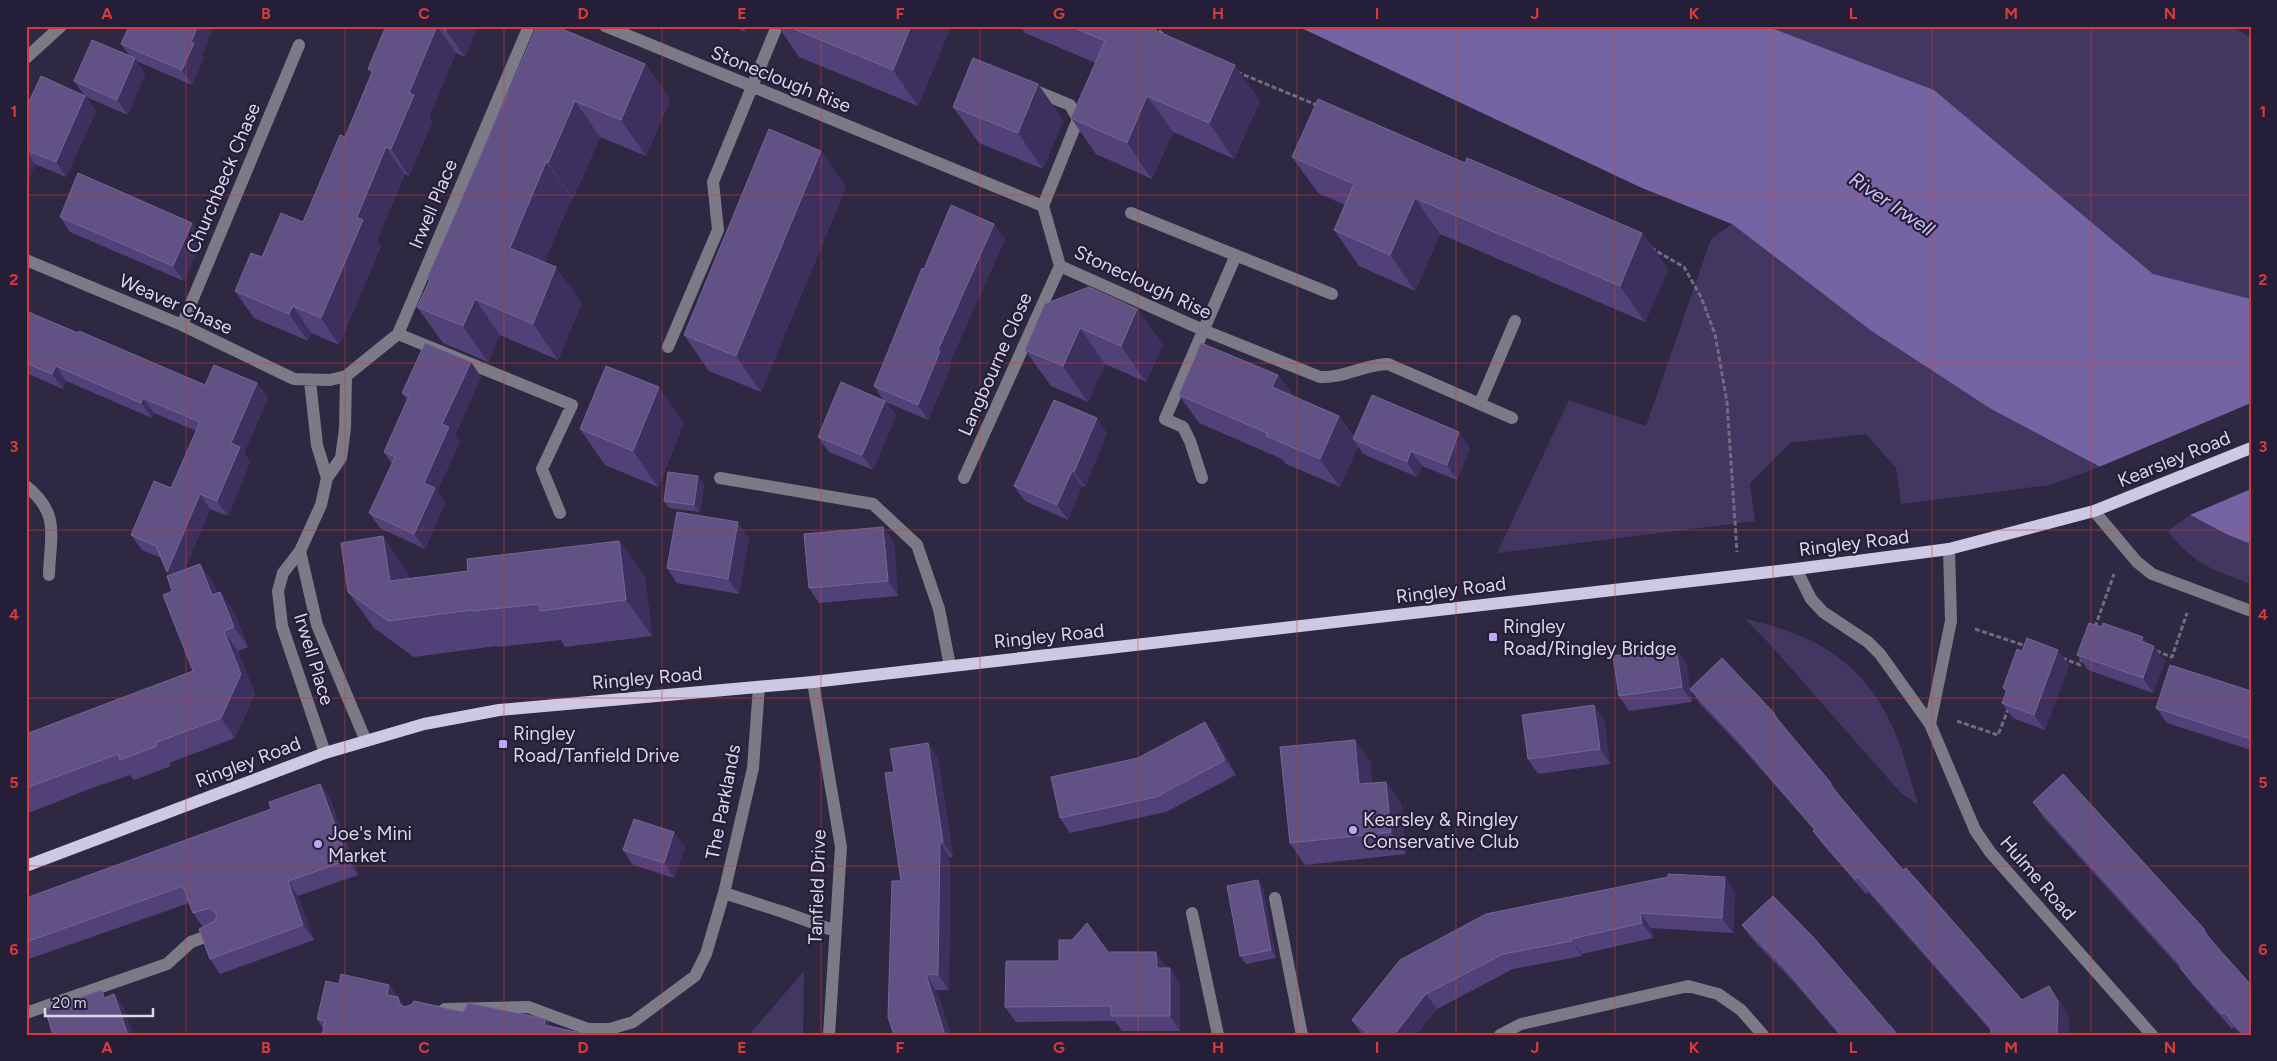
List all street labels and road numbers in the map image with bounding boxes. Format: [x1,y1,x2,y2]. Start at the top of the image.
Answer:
street label: Stoneclough Rise [708,40,854,118]
street label: Churchbeck Chase [181,99,265,257]
street label: Irwell Place [404,156,462,252]
street label: Stoneclough Rise [1071,240,1215,324]
street label: Weaver Chase [116,269,236,339]
street label: Langbourne Close [953,289,1037,439]
street label: Kearsley Road [2114,426,2234,492]
street label: Ringley Road [1798,525,1910,561]
street label: Ringley Road [1395,572,1507,608]
street label: Irwell Place [289,610,339,708]
street label: Ringley Road [993,619,1105,653]
street label: Ringley Road [591,662,703,694]
street label: Ringley Road [192,731,304,793]
street label: The Parklands [701,742,745,862]
street label: Tanfield Drive [803,829,831,945]
street label: Hulme Road [1995,831,2081,925]

